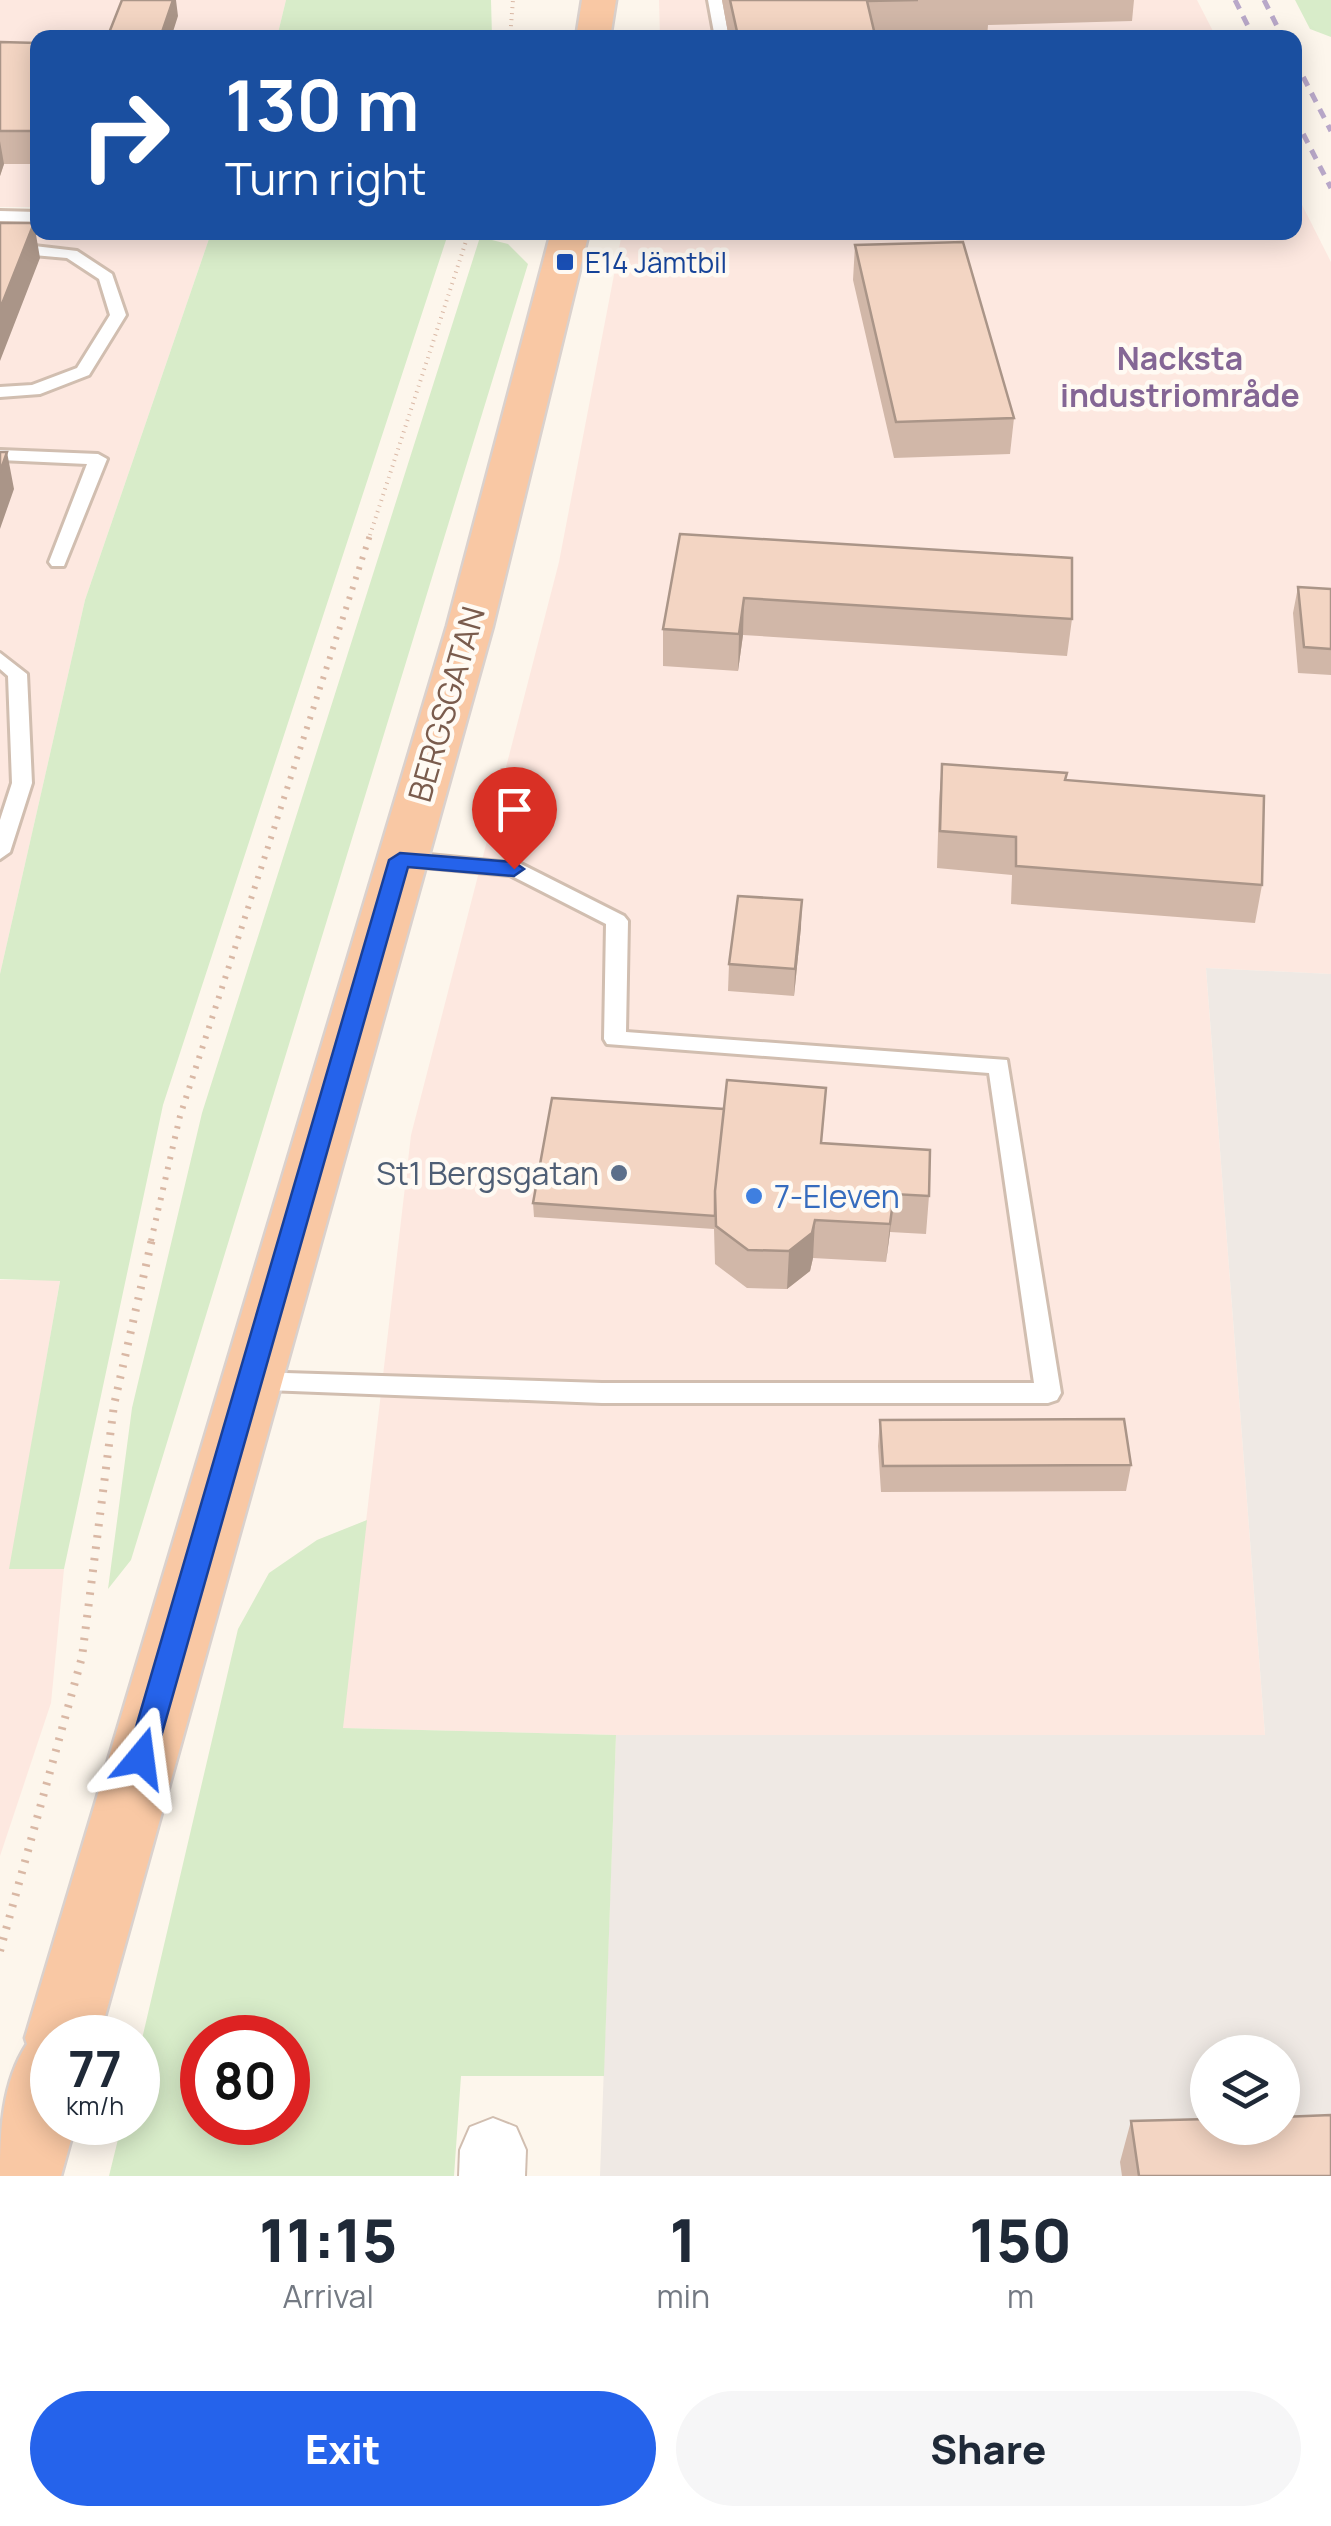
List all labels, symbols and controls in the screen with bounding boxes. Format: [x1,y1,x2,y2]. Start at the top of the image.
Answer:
text: 130 m [225,56,419,152]
icon: right [60,70,190,200]
text: Turn right [225,147,426,209]
place label: E14 Jämtbil [585,243,727,281]
marker: E14 Jämtbil [554,251,576,273]
district label: Nacksta industriområde [1060,336,1300,417]
street label: BERGSGATAN [397,601,495,807]
pin [472,767,557,870]
icon: arrive [487,782,542,837]
place label: St1 Bergsgatan [376,1151,599,1195]
marker: St1 Bergsgatan [608,1162,630,1184]
place label: 7-Eleven [774,1174,900,1218]
marker: 7-Eleven [743,1185,765,1207]
position arrow [89,1706,193,1810]
speed limit sign: 80 [180,2015,310,2145]
text: 77 [68,2034,122,2102]
map controls [1190,2035,1300,2145]
button: layers [1190,2035,1300,2145]
text: km/h [66,2088,124,2123]
text: 11:15 [259,2198,397,2280]
text: 1 [670,2198,697,2280]
text: 150 [969,2198,1072,2280]
text: Arrival [283,2274,374,2318]
text: min [656,2274,710,2318]
text: m [1007,2274,1034,2318]
button: Exit [30,2391,656,2506]
button: Share [676,2391,1301,2506]

